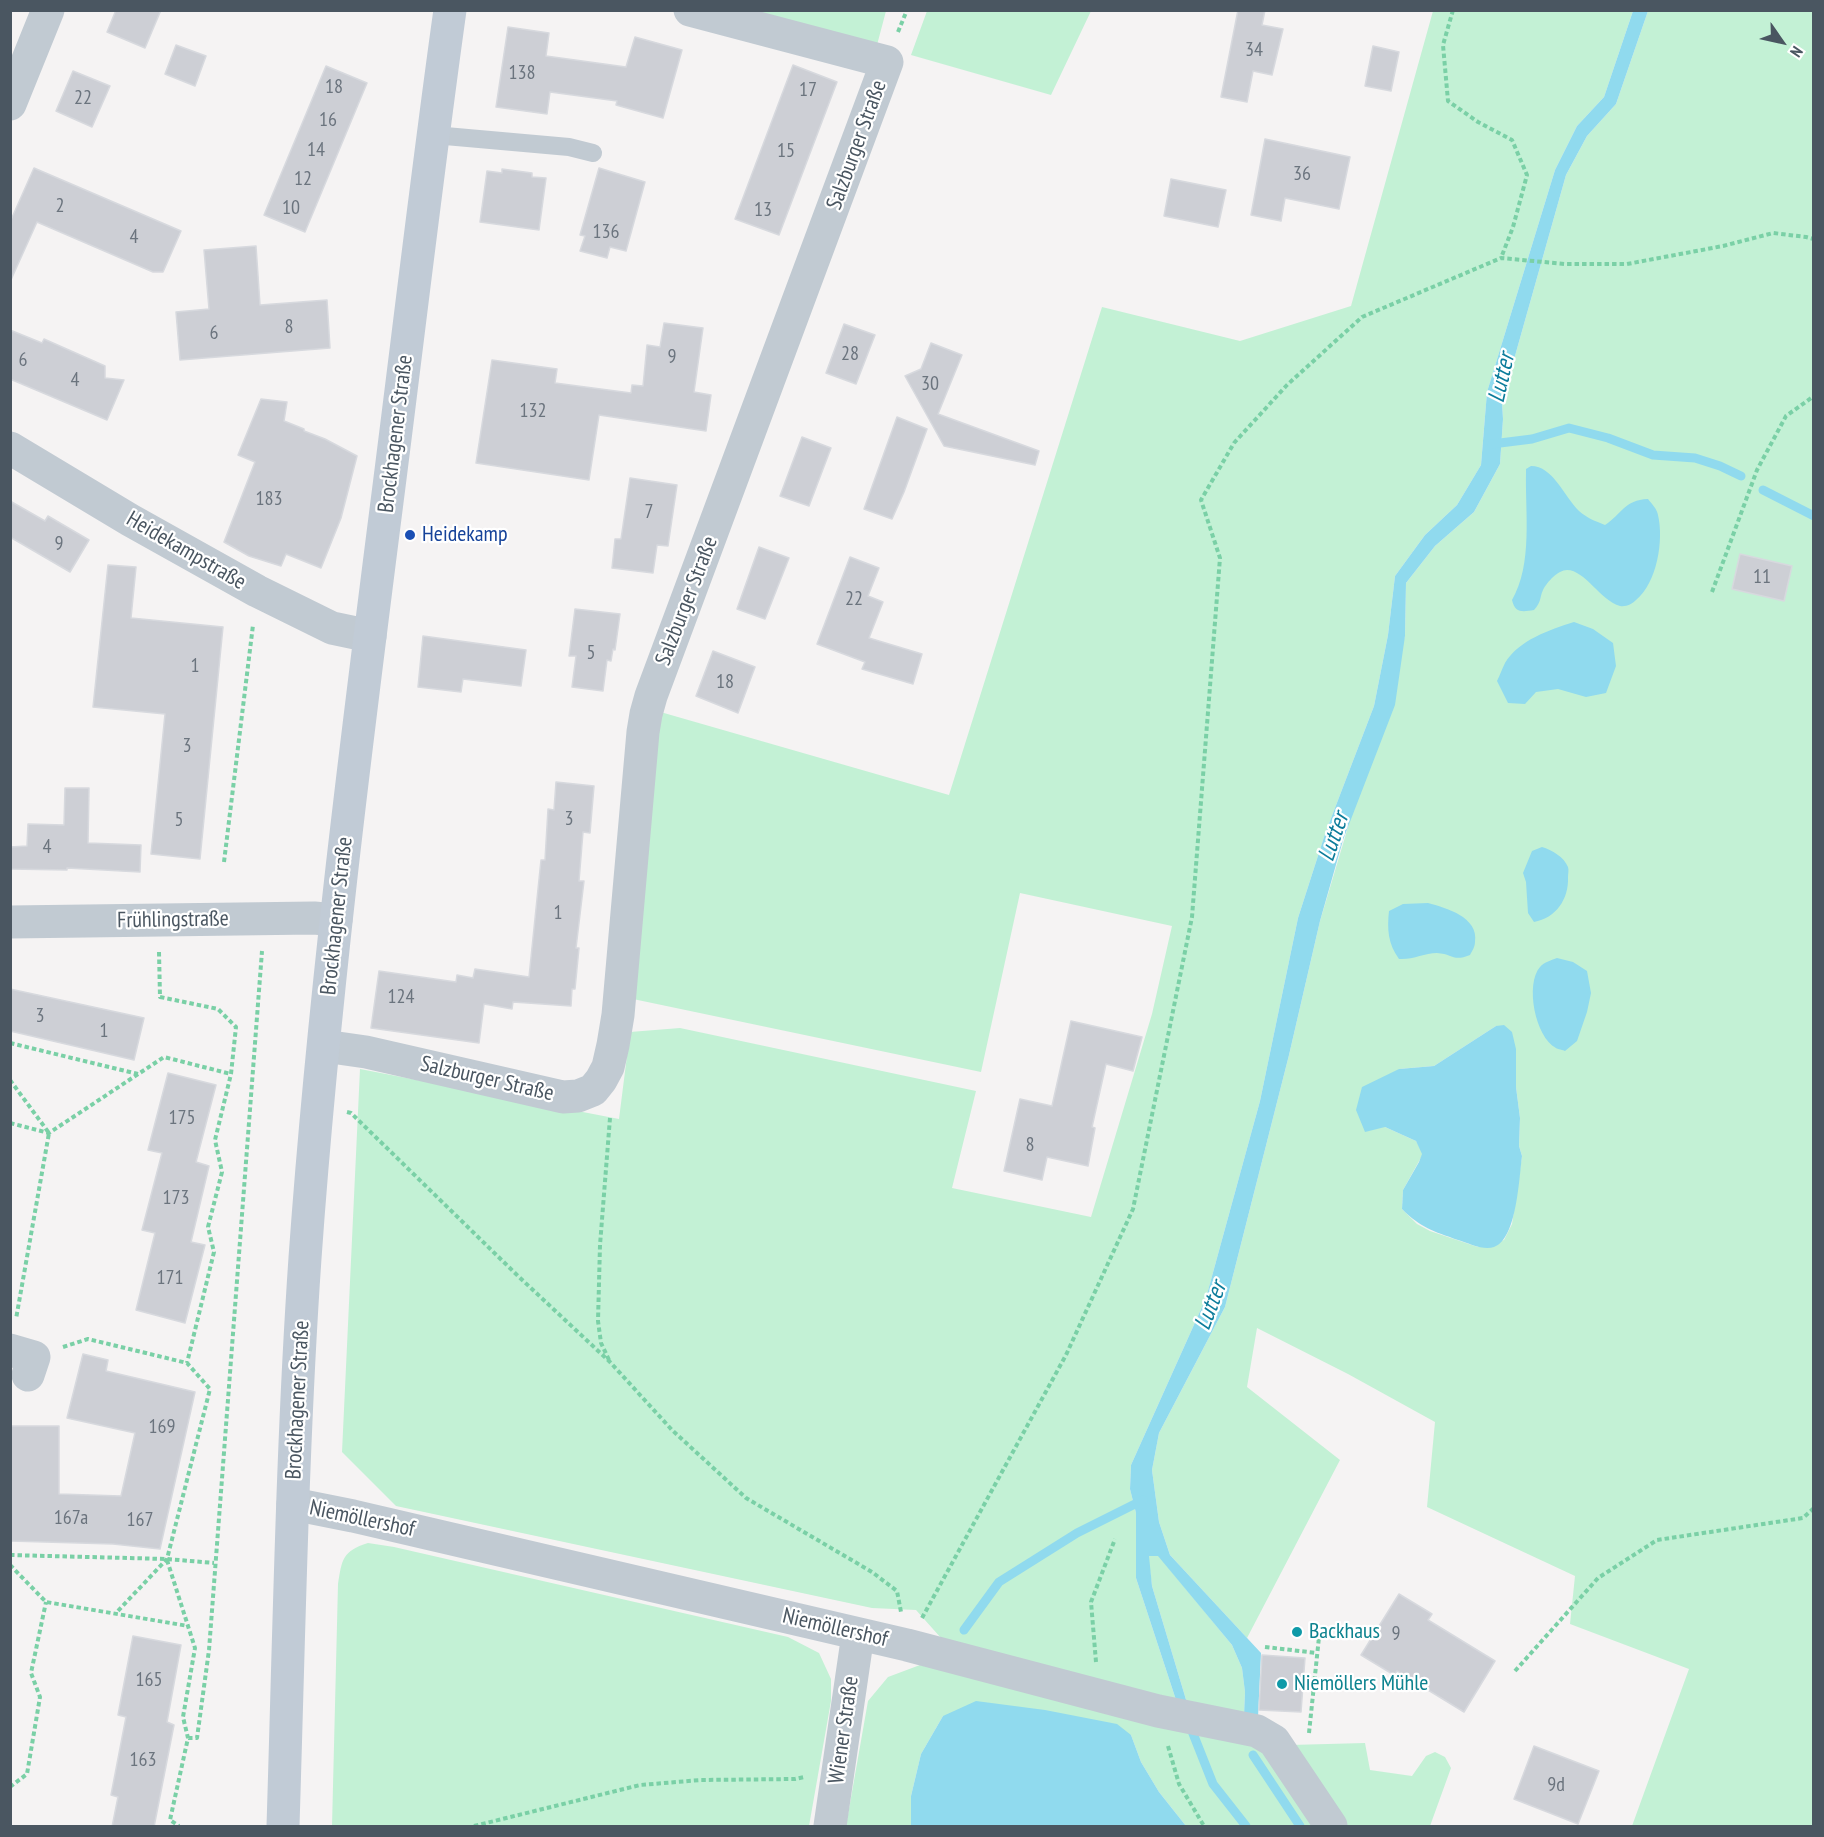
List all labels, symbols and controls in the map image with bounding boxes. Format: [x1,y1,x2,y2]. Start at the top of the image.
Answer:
north arrow [1752,12,1812,72]
house number: 34 [1245,38,1263,62]
text: N [1786,43,1808,61]
house number: 138 [509,61,535,85]
house number: 18 [325,75,343,99]
street label: Salzburger Straße [821,77,893,213]
house number: 17 [799,78,817,102]
house number: 22 [74,86,92,110]
house number: 16 [319,108,337,132]
house number: 14 [307,138,325,162]
house number: 15 [777,139,795,163]
house number: 36 [1293,162,1311,186]
house number: 12 [294,167,312,191]
house number: 2 [56,194,64,218]
house number: 10 [282,196,300,220]
house number: 13 [754,198,772,222]
house number: 136 [593,220,619,244]
house number: 4 [130,225,138,249]
house number: 8 [285,315,293,339]
house number: 6 [210,321,218,345]
house number: 28 [841,342,859,366]
house number: 9 [668,345,676,369]
house number: 6 [19,348,27,372]
water label: Lutter [1482,351,1522,405]
street label: Brockhagener Straße [373,354,419,514]
house number: 4 [71,368,79,392]
house number: 30 [921,372,939,396]
house number: 132 [520,399,546,423]
house number: 183 [256,487,282,511]
house number: 7 [645,500,653,524]
street label: Heidekampstraße [122,506,250,596]
place label: Heidekamp [422,522,507,548]
marker: Heidekamp [403,528,417,542]
house number: 9 [55,532,63,556]
street label: Salzburger Straße [650,533,724,669]
house number: 11 [1753,565,1771,589]
house number: 22 [845,587,863,611]
house number: 5 [587,641,595,665]
house number: 1 [191,654,199,678]
house number: 18 [716,670,734,694]
house number: 3 [183,734,191,758]
house number: 3 [565,807,573,831]
house number: 5 [175,808,183,832]
water label: Lutter [1312,809,1356,865]
house number: 4 [43,835,51,859]
street label: Brockhagener Straße [316,836,358,996]
house number: 1 [554,901,562,925]
street label: Frühlingstraße [117,906,229,934]
house number: 124 [388,985,414,1009]
house number: 3 [36,1004,44,1028]
house number: 1 [100,1019,108,1043]
street label: Salzburger Straße [418,1051,556,1107]
house number: 175 [169,1106,195,1130]
house number: 8 [1026,1133,1034,1157]
house number: 173 [163,1186,189,1210]
house number: 171 [157,1266,183,1290]
water label: Lutter [1189,1278,1233,1334]
street label: Brockhagener Straße [281,1320,315,1480]
house number: 169 [149,1415,175,1439]
street label: Niemöllershof [307,1495,417,1543]
house number: 167a [54,1506,88,1530]
house number: 167 [127,1508,153,1532]
street label: Niemöllershof [780,1603,890,1653]
place label: Backhaus [1309,1619,1380,1645]
house number: 9 [1392,1622,1400,1646]
marker: Backhaus [1290,1625,1304,1639]
house number: 165 [136,1668,162,1692]
place label: Niemöllers Mühle [1294,1671,1428,1697]
street label: Wiener Straße [823,1675,865,1785]
marker: Niemöllers Mühle [1275,1677,1289,1691]
house number: 163 [130,1748,156,1772]
house number: 9d [1547,1773,1565,1797]

